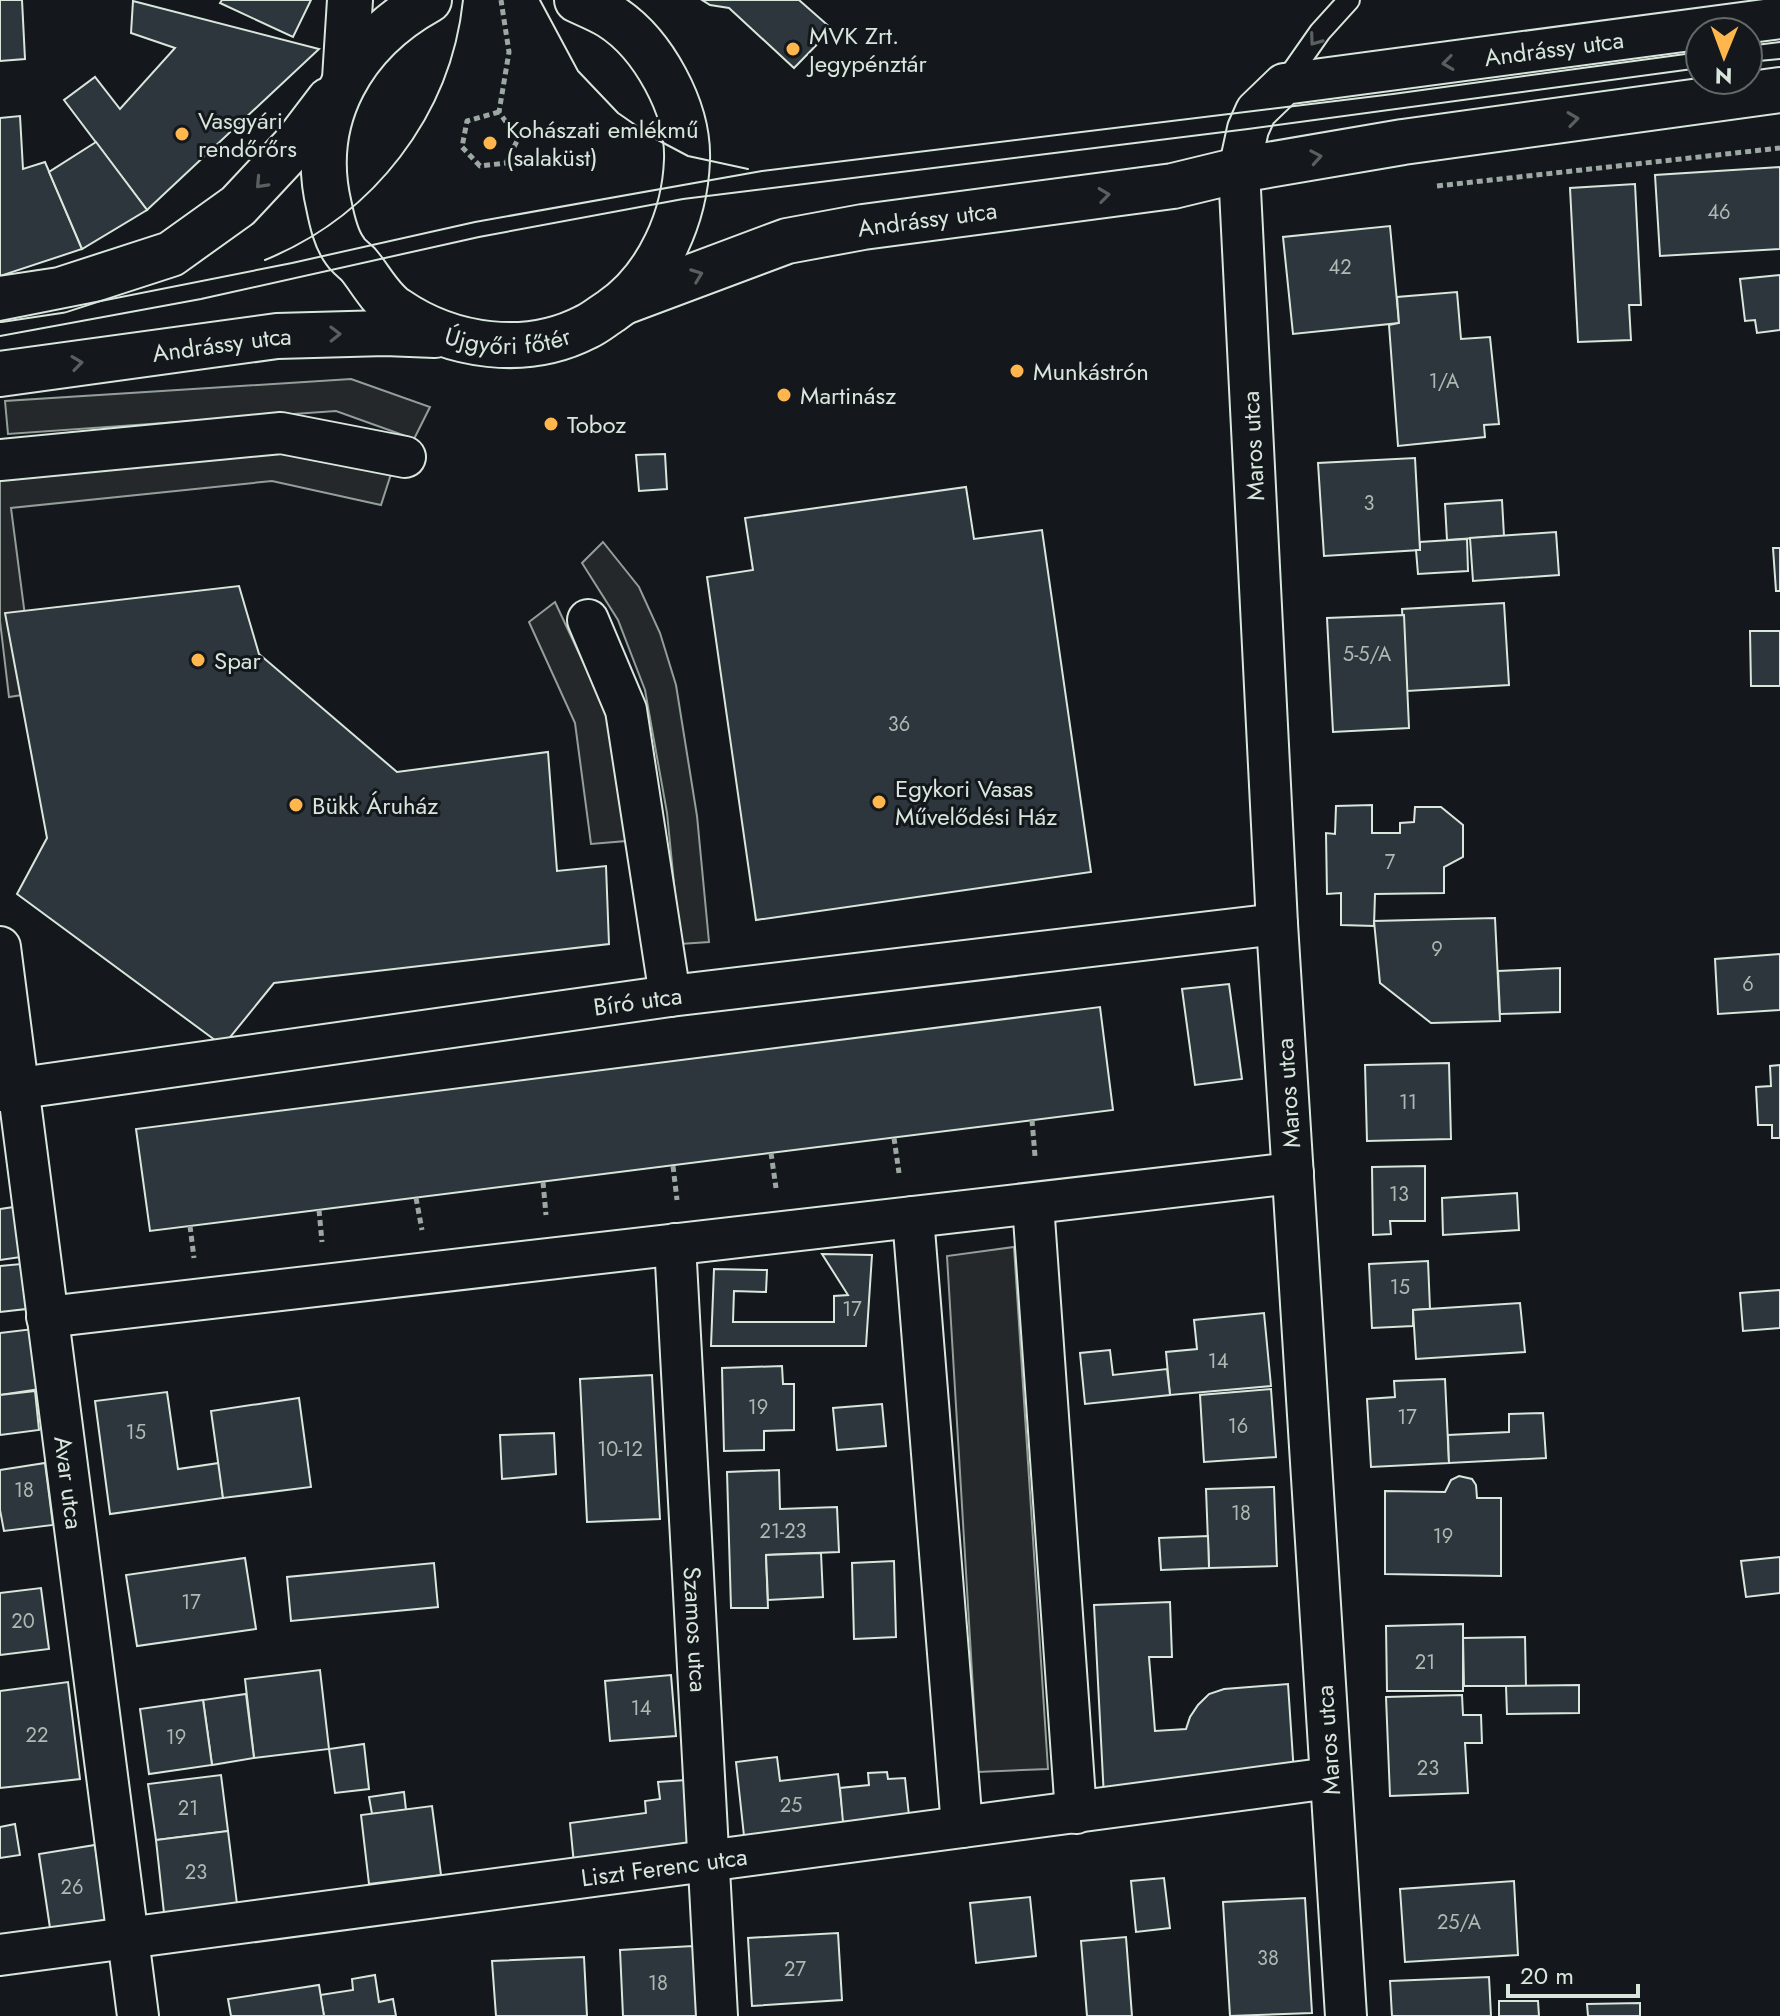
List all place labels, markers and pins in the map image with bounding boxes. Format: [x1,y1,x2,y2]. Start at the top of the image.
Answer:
place label: MVK Zrt. Jegypénztár [806,18,927,81]
marker: MVK Zrt. Jegypénztár [784,40,802,58]
place label: Vasgyári rendőrőrs [198,103,297,166]
place label: Kohászati emlékmű (salaküst) [506,112,698,175]
marker: Vasgyári rendőrőrs [173,125,191,143]
marker: Kohászati emlékmű (salaküst) [481,134,499,152]
place label: Munkástrón [1033,354,1149,389]
marker: Munkástrón [1008,362,1026,380]
place label: Martinász [800,378,896,413]
marker: Martinász [775,386,793,404]
place label: Toboz [567,407,626,442]
marker: Toboz [542,415,560,433]
place label: Spar [214,643,261,678]
marker: Spar [189,651,207,669]
place label: Egykori Vasas Művelődési Ház [895,771,1057,834]
place label: Bükk Áruház [312,788,438,823]
marker: Egykori Vasas Művelődési Ház [870,793,888,811]
marker: Bükk Áruház [287,796,305,814]

